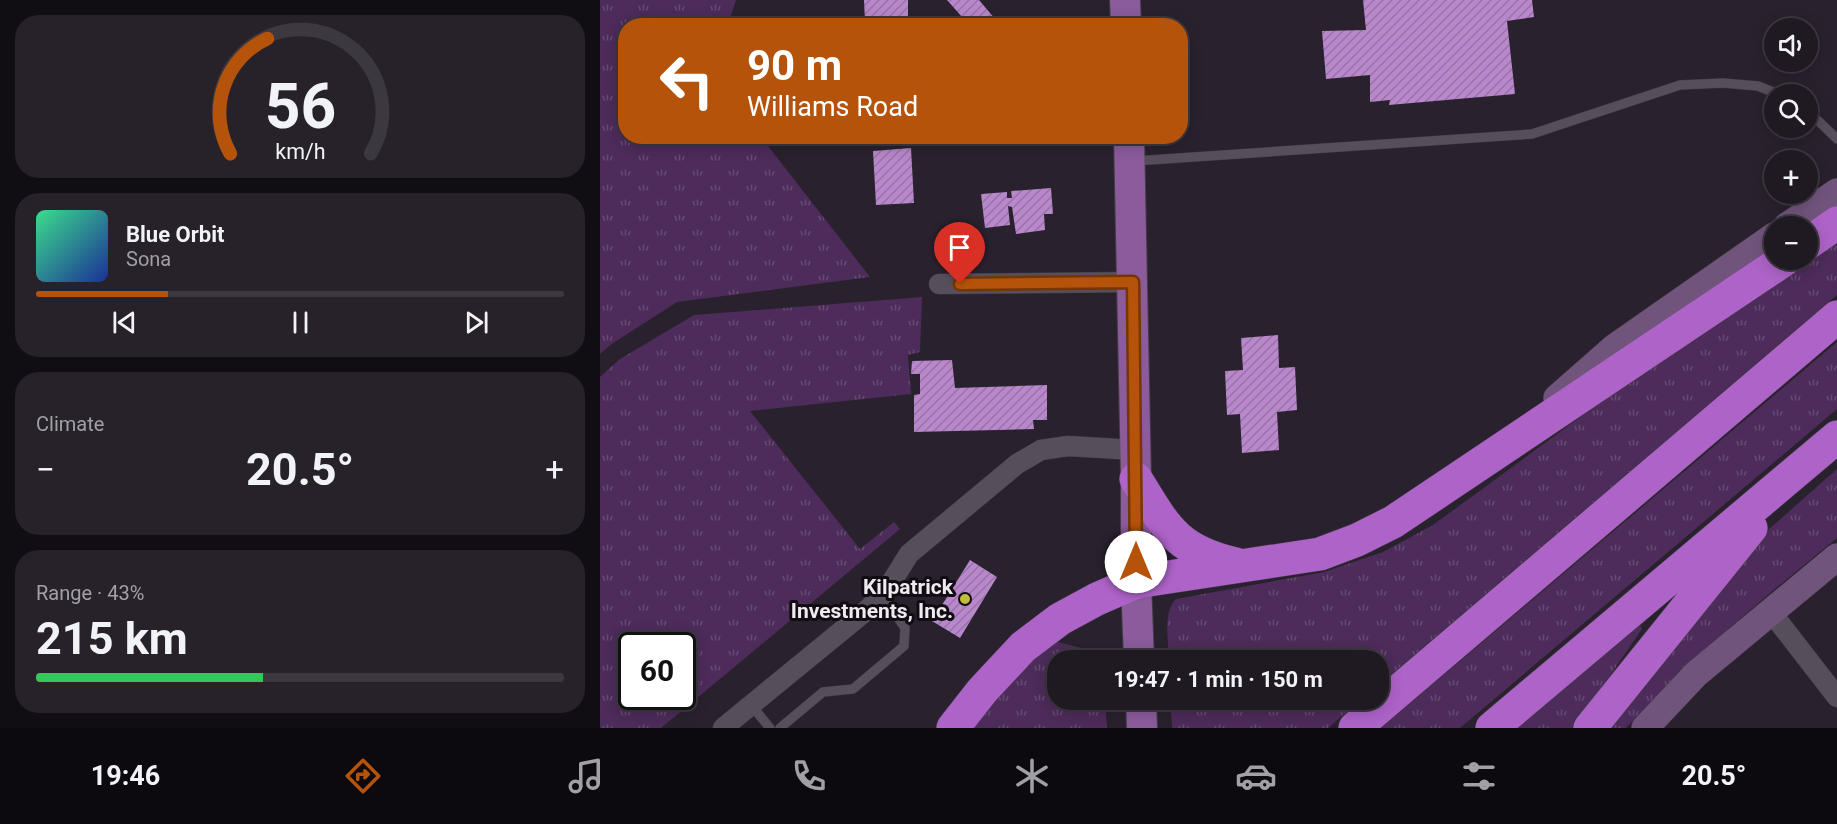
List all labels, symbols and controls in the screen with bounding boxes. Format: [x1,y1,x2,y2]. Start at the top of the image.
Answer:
map controls [1764,18,1818,270]
button: sound [1764,18,1818,72]
text: 90 m [747,41,842,90]
icon: left [648,42,726,120]
text: 56 [264,70,336,143]
button: search [1764,84,1818,138]
text: Williams Road [747,91,918,123]
text: km/h [275,139,325,164]
button: + [1764,150,1818,204]
button: − [1764,216,1818,270]
text: Blue Orbit [126,222,224,247]
pin [934,222,985,284]
icon: arrive [943,231,976,264]
text: Sona [126,247,171,271]
icon: previous [108,306,141,339]
icon: pause [284,306,317,339]
icon: next [460,306,493,339]
text: Climate [36,412,104,436]
text: 20.5° [246,443,354,496]
text: − [36,450,55,489]
text: + [545,450,564,489]
position arrow [1104,530,1168,594]
place label: Kilpatrick Investments, Inc. [791,575,954,623]
text: Range · 43% [36,581,144,605]
marker: Kilpatrick Investments, Inc. [958,592,972,606]
text: 215 km [36,612,188,665]
speed limit sign: 60 [618,632,696,710]
text: 19:47 · 1 min · 150 m [1113,667,1323,692]
icon: directions [342,755,384,797]
icon: music [565,755,607,797]
icon: phone [788,755,830,797]
icon: climate [1011,755,1053,797]
icon: car [1235,755,1277,797]
icon: filters [1458,755,1500,797]
text: 19:46 [91,760,160,792]
text: 20.5° [1681,760,1746,792]

